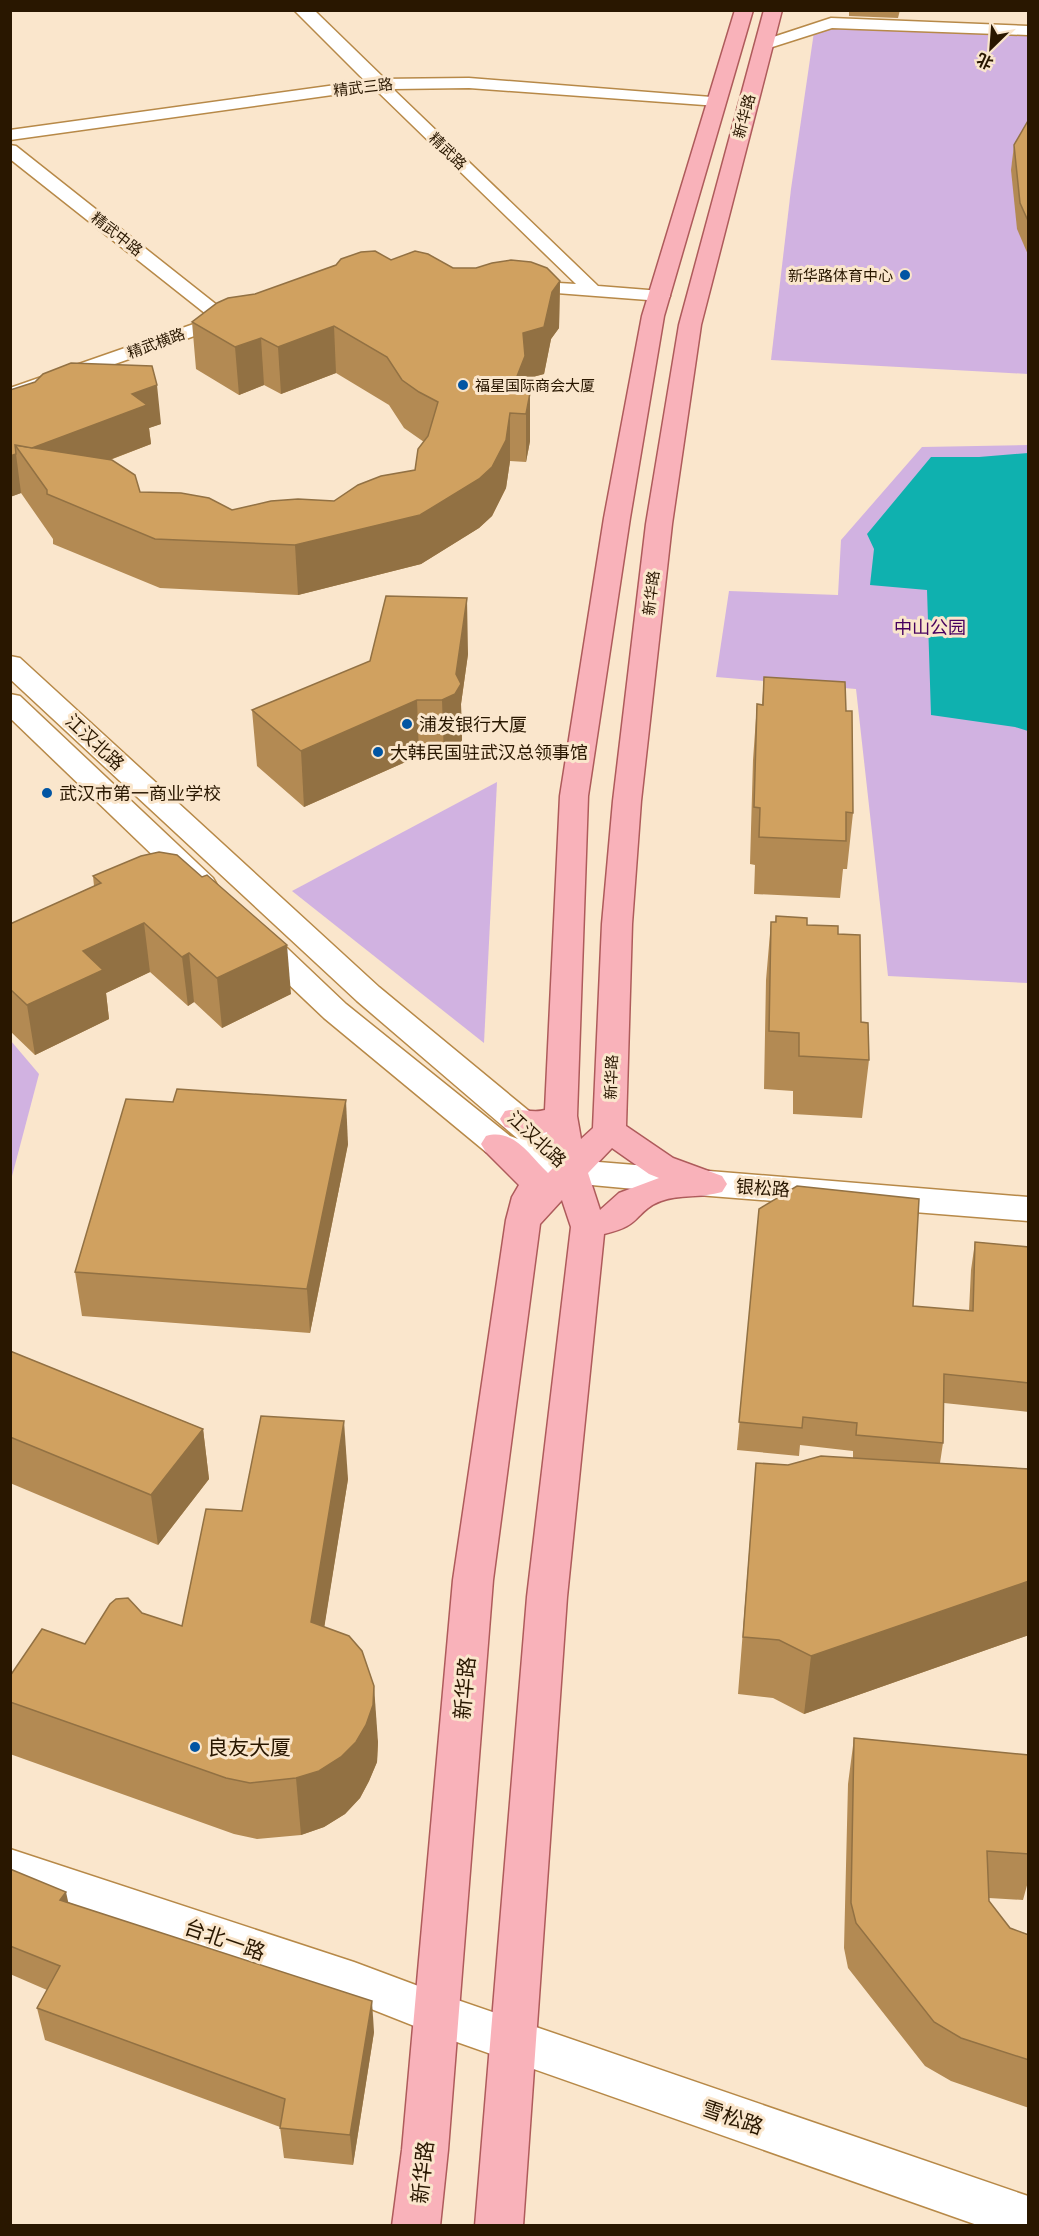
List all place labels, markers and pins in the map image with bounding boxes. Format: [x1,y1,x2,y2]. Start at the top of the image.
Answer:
place label: 新华路体育中心 [788,266,893,285]
marker: 新华路体育中心 [898,268,912,282]
place label: 福星国际商会大厦 [475,376,595,395]
marker: 福星国际商会大厦 [456,378,470,392]
place label: 浦发银行大厦 [419,713,527,736]
marker: 浦发银行大厦 [400,717,414,731]
place label: 大韩民国驻武汉总领事馆 [390,741,588,764]
marker: 大韩民国驻武汉总领事馆 [371,745,385,759]
place label: 武汉市第一商业学校 [59,782,221,805]
marker: 武汉市第一商业学校 [40,786,54,800]
place label: 良友大厦 [207,1733,291,1761]
marker: 良友大厦 [188,1740,202,1754]

